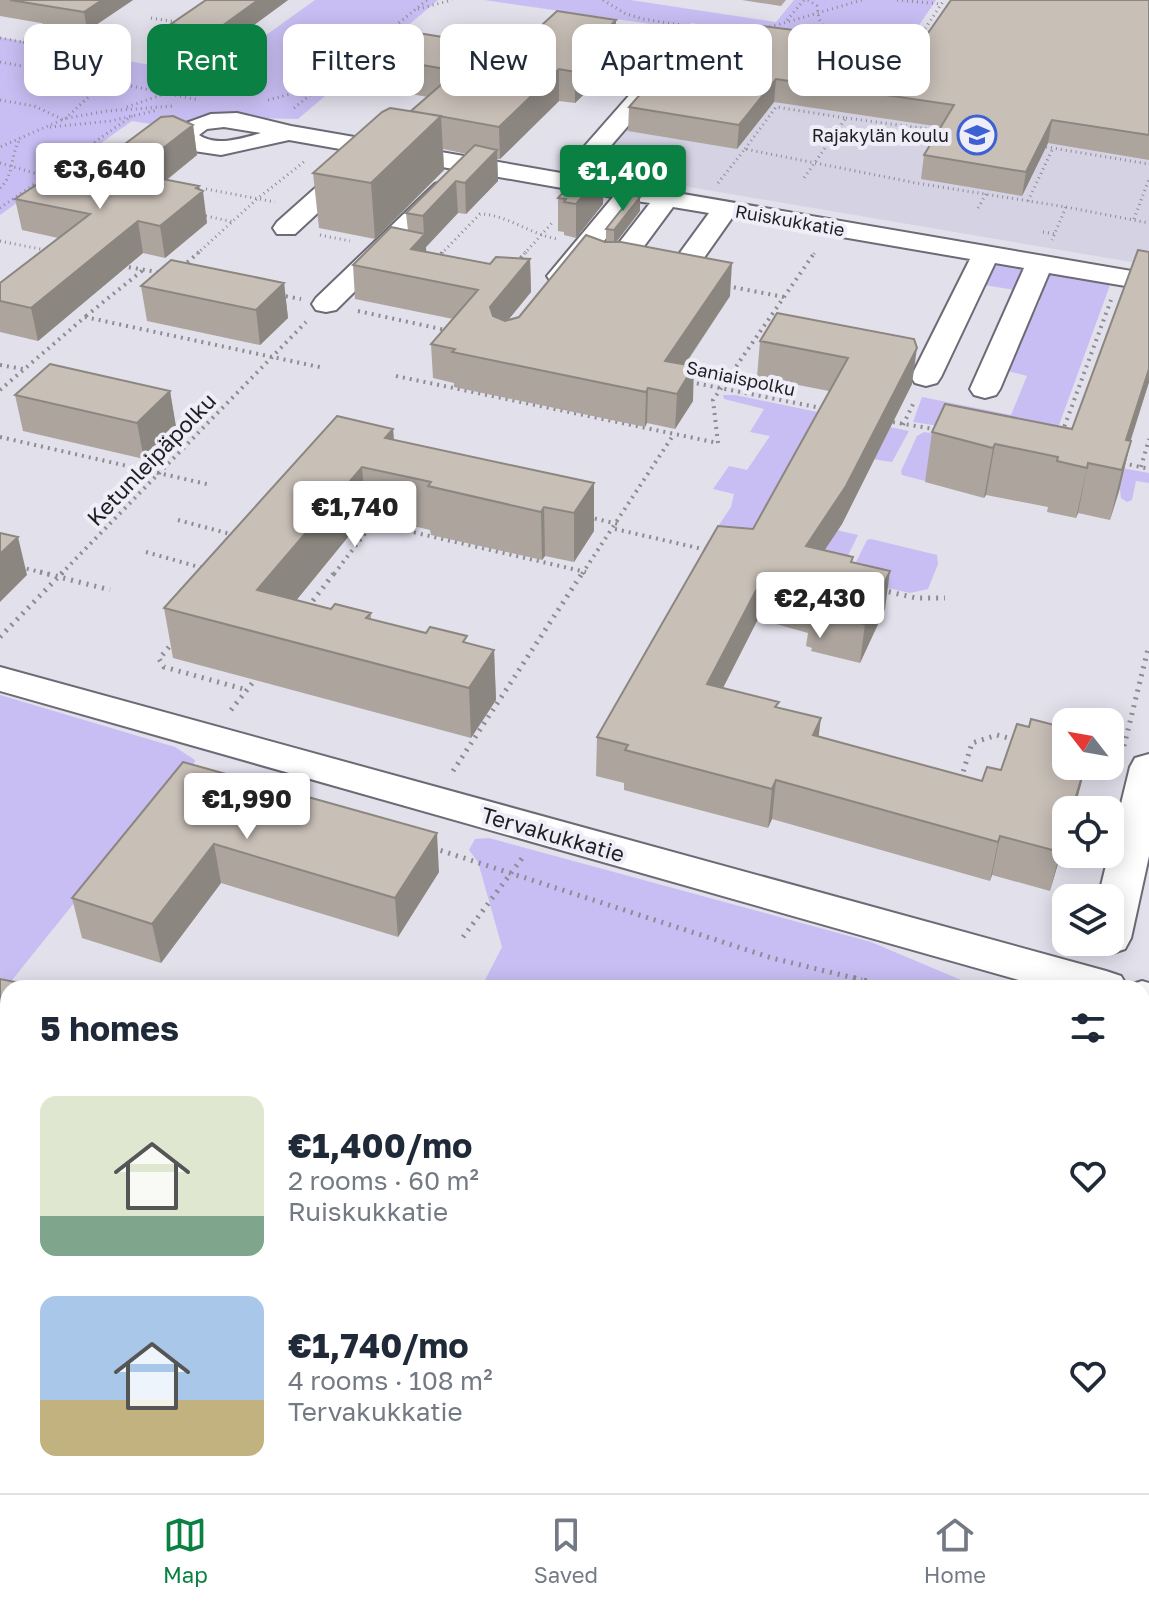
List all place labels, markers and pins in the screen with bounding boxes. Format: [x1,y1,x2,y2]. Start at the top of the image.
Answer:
school or university icon: Rajakylän koulu [956,114,998,156]
place label: Rajakylän koulu [812,124,949,146]
pin: €3,640 [35,143,165,211]
pin: €1,400 [558,145,688,213]
pin: €1,740 [290,481,420,549]
pin: €2,430 [755,572,885,640]
pin: €1,990 [182,773,312,841]

